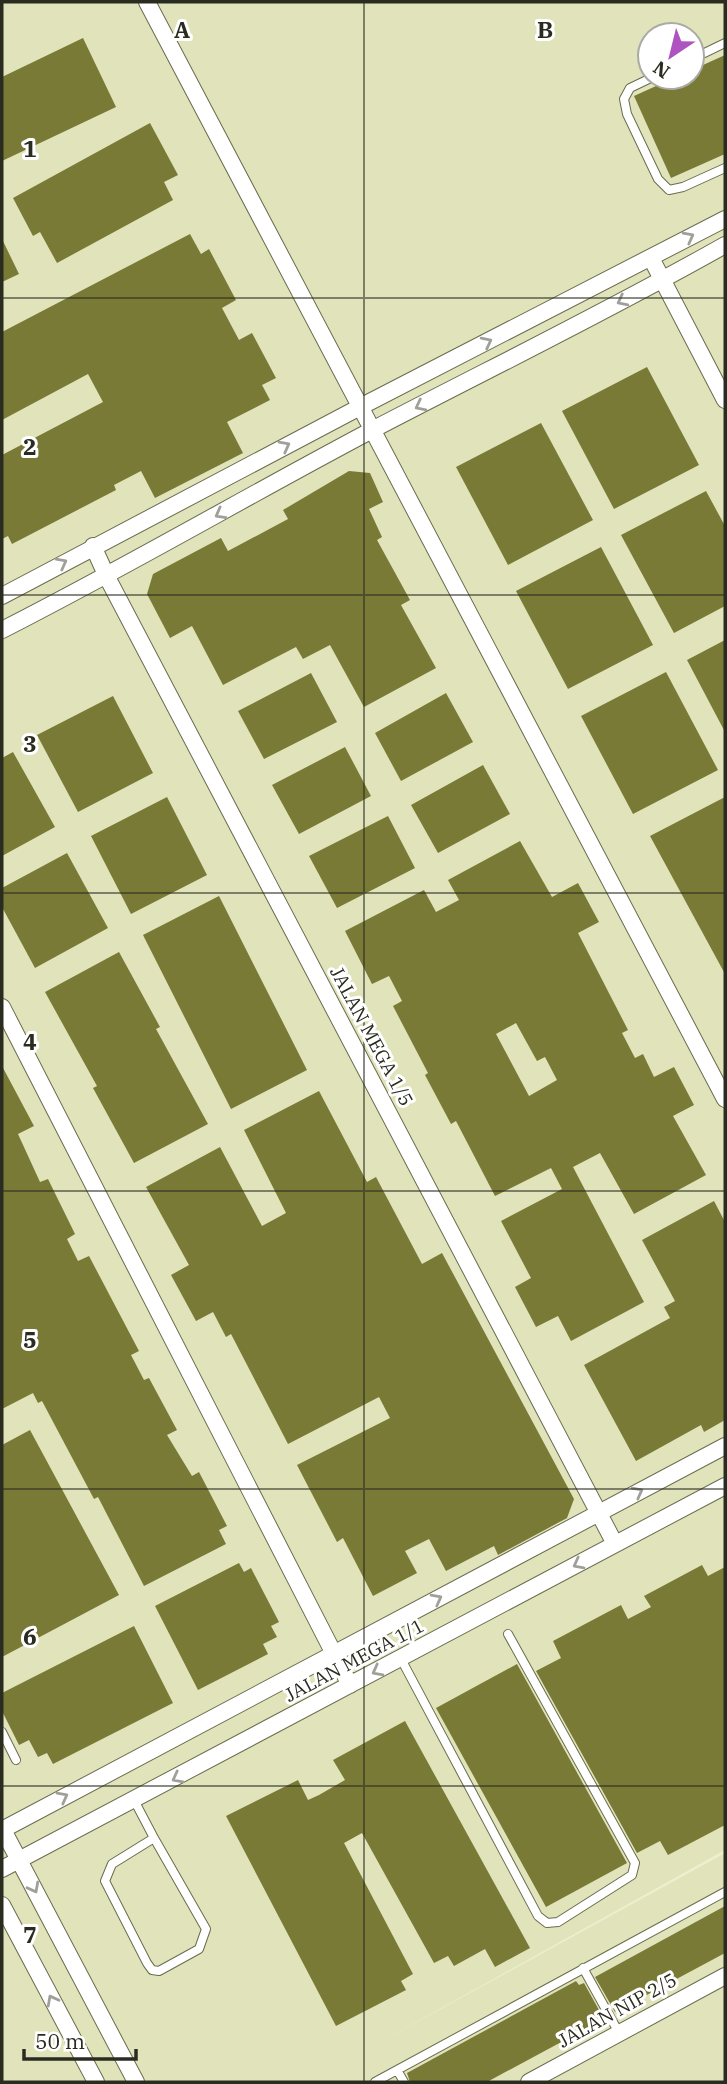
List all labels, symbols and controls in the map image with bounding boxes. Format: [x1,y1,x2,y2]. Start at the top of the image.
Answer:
text: A [174,14,190,44]
text: B [537,14,553,44]
north arrow [636,21,706,91]
text: N [648,56,674,84]
text: 1 [23,133,37,163]
one-way arrow [682,232,694,246]
one-way arrow [617,293,629,307]
one-way arrow [480,336,492,350]
one-way arrow [415,397,427,411]
text: 2 [23,431,37,461]
one-way arrow [278,441,290,454]
one-way arrow [215,506,228,519]
one-way arrow [55,558,67,572]
text: 3 [23,728,37,758]
street label: JALAN MEGA 1/5 [325,962,419,1110]
text: 4 [23,1026,37,1056]
text: 5 [23,1324,37,1354]
one-way arrow [631,1487,643,1500]
one-way arrow [573,1556,586,1569]
one-way arrow [430,1593,442,1607]
street label: JALAN MEGA 1/1 [280,1613,428,1707]
text: 6 [23,1621,37,1651]
one-way arrow [372,1663,385,1676]
one-way arrow [171,1769,184,1783]
one-way arrow [56,1792,68,1805]
one-way arrow [25,1881,39,1893]
text: 7 [23,1919,37,1949]
street label: JALAN NIP 2/5 [553,1967,681,2053]
one-way arrow [47,1995,61,2008]
scale bar [24,2018,136,2062]
text: 50 m [35,2027,85,2055]

